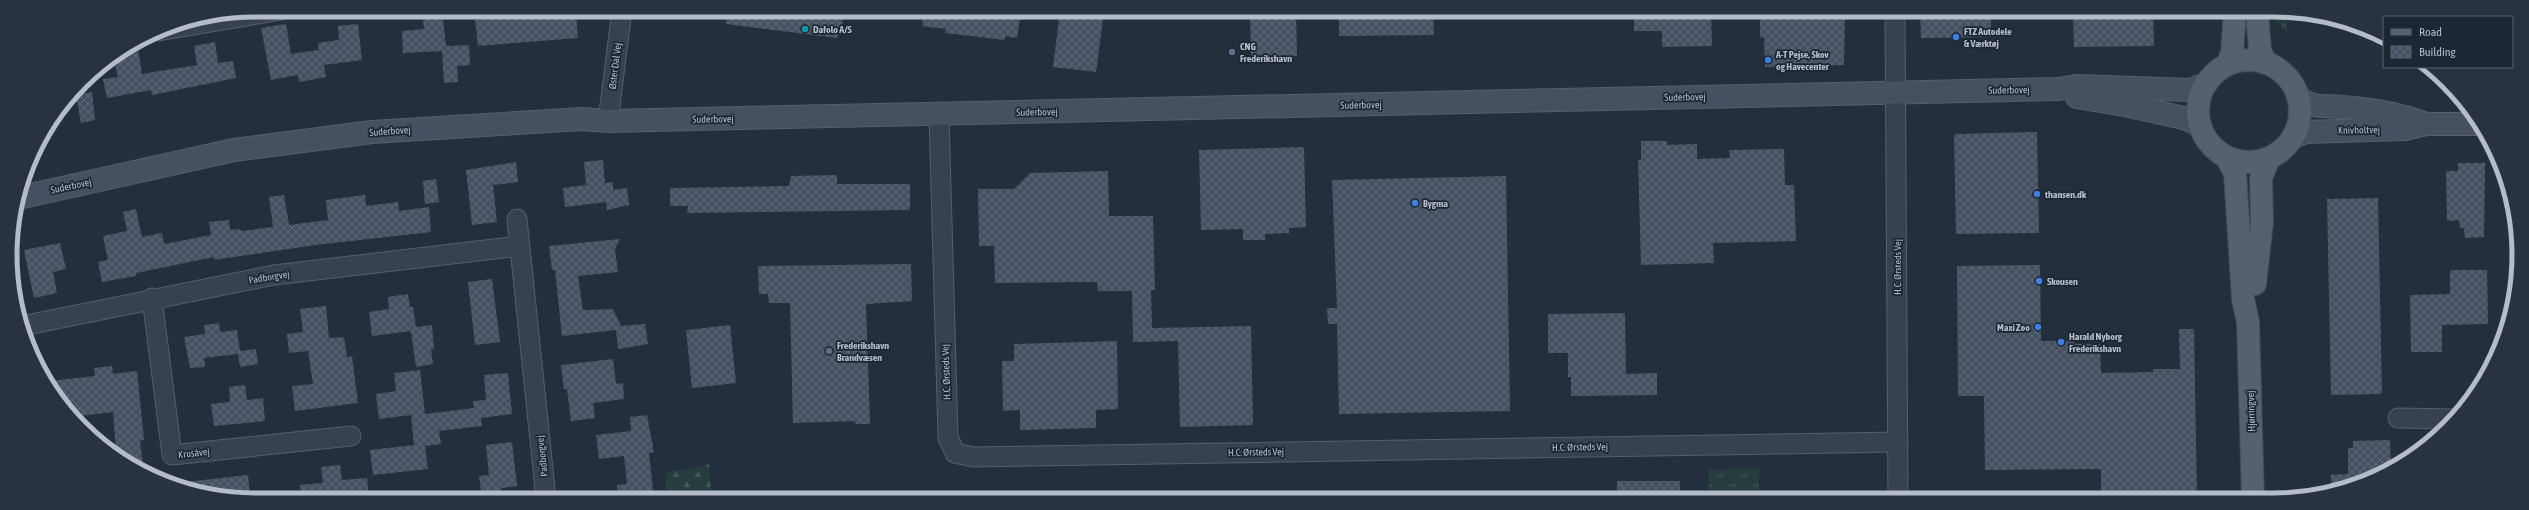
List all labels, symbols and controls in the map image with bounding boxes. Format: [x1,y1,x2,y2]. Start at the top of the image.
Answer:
legend [2383,16,2513,68]
marker: Dafolo A/S [800,24,810,34]
place label: Dafolo A/S [813,24,853,35]
text: Road [2419,25,2442,39]
place label: FTZ Autodele & Værktøj [1964,26,2012,49]
marker: FTZ Autodele & Værktøj [1951,32,1961,42]
place label: CNG Frederikshavn [1240,41,1292,64]
street label: Øster Dal Vej [607,42,623,90]
text: Building [2419,45,2457,59]
marker: CNG Frederikshavn [1227,47,1237,57]
place label: A-T Pejse, Skov og Havecenter [1775,49,1830,72]
marker: A-T Pejse, Skov og Havecenter [1763,55,1773,65]
street label: Suderbovej [1988,84,2030,96]
street label: Suderbovej [1664,91,1706,103]
street label: Suderbovej [1340,99,1382,111]
street label: Suderbovej [1016,106,1058,118]
street label: Suderbovej [692,113,734,125]
street label: Suderbovej [369,124,411,138]
street label: Knivholtvej [2338,124,2380,136]
street label: Suderbovej [50,176,92,196]
marker: thansen.dk [2032,189,2042,199]
place label: thansen.dk [2044,189,2087,200]
marker: Bygma [1410,198,1420,208]
place label: Bygma [1423,198,1448,209]
street label: H.C. Ørsteds Vej [1892,239,1903,295]
street label: Padborgvej [248,268,290,286]
marker: Skousen [2034,276,2044,286]
place label: Skousen [2047,276,2078,287]
place label: Maxi Zoo [1997,322,2030,333]
marker: Maxi Zoo [2033,322,2043,332]
place label: Harald Nyborg Frederikshavn [2069,331,2123,354]
marker: Harald Nyborg Frederikshavn [2056,337,2066,347]
place label: Frederikshavn Brandvæsen [837,340,889,363]
street label: H.C. Ørsteds Vej [940,344,952,400]
marker: Frederikshavn Brandvæsen [824,346,834,356]
street label: Hjørringvej [2245,390,2257,432]
street label: Padborgvej [534,435,550,477]
street label: H.C. Ørsteds Vej [1552,441,1608,453]
street label: Krusåvej [178,446,210,460]
street label: H.C. Ørsteds Vej [1228,446,1284,458]

